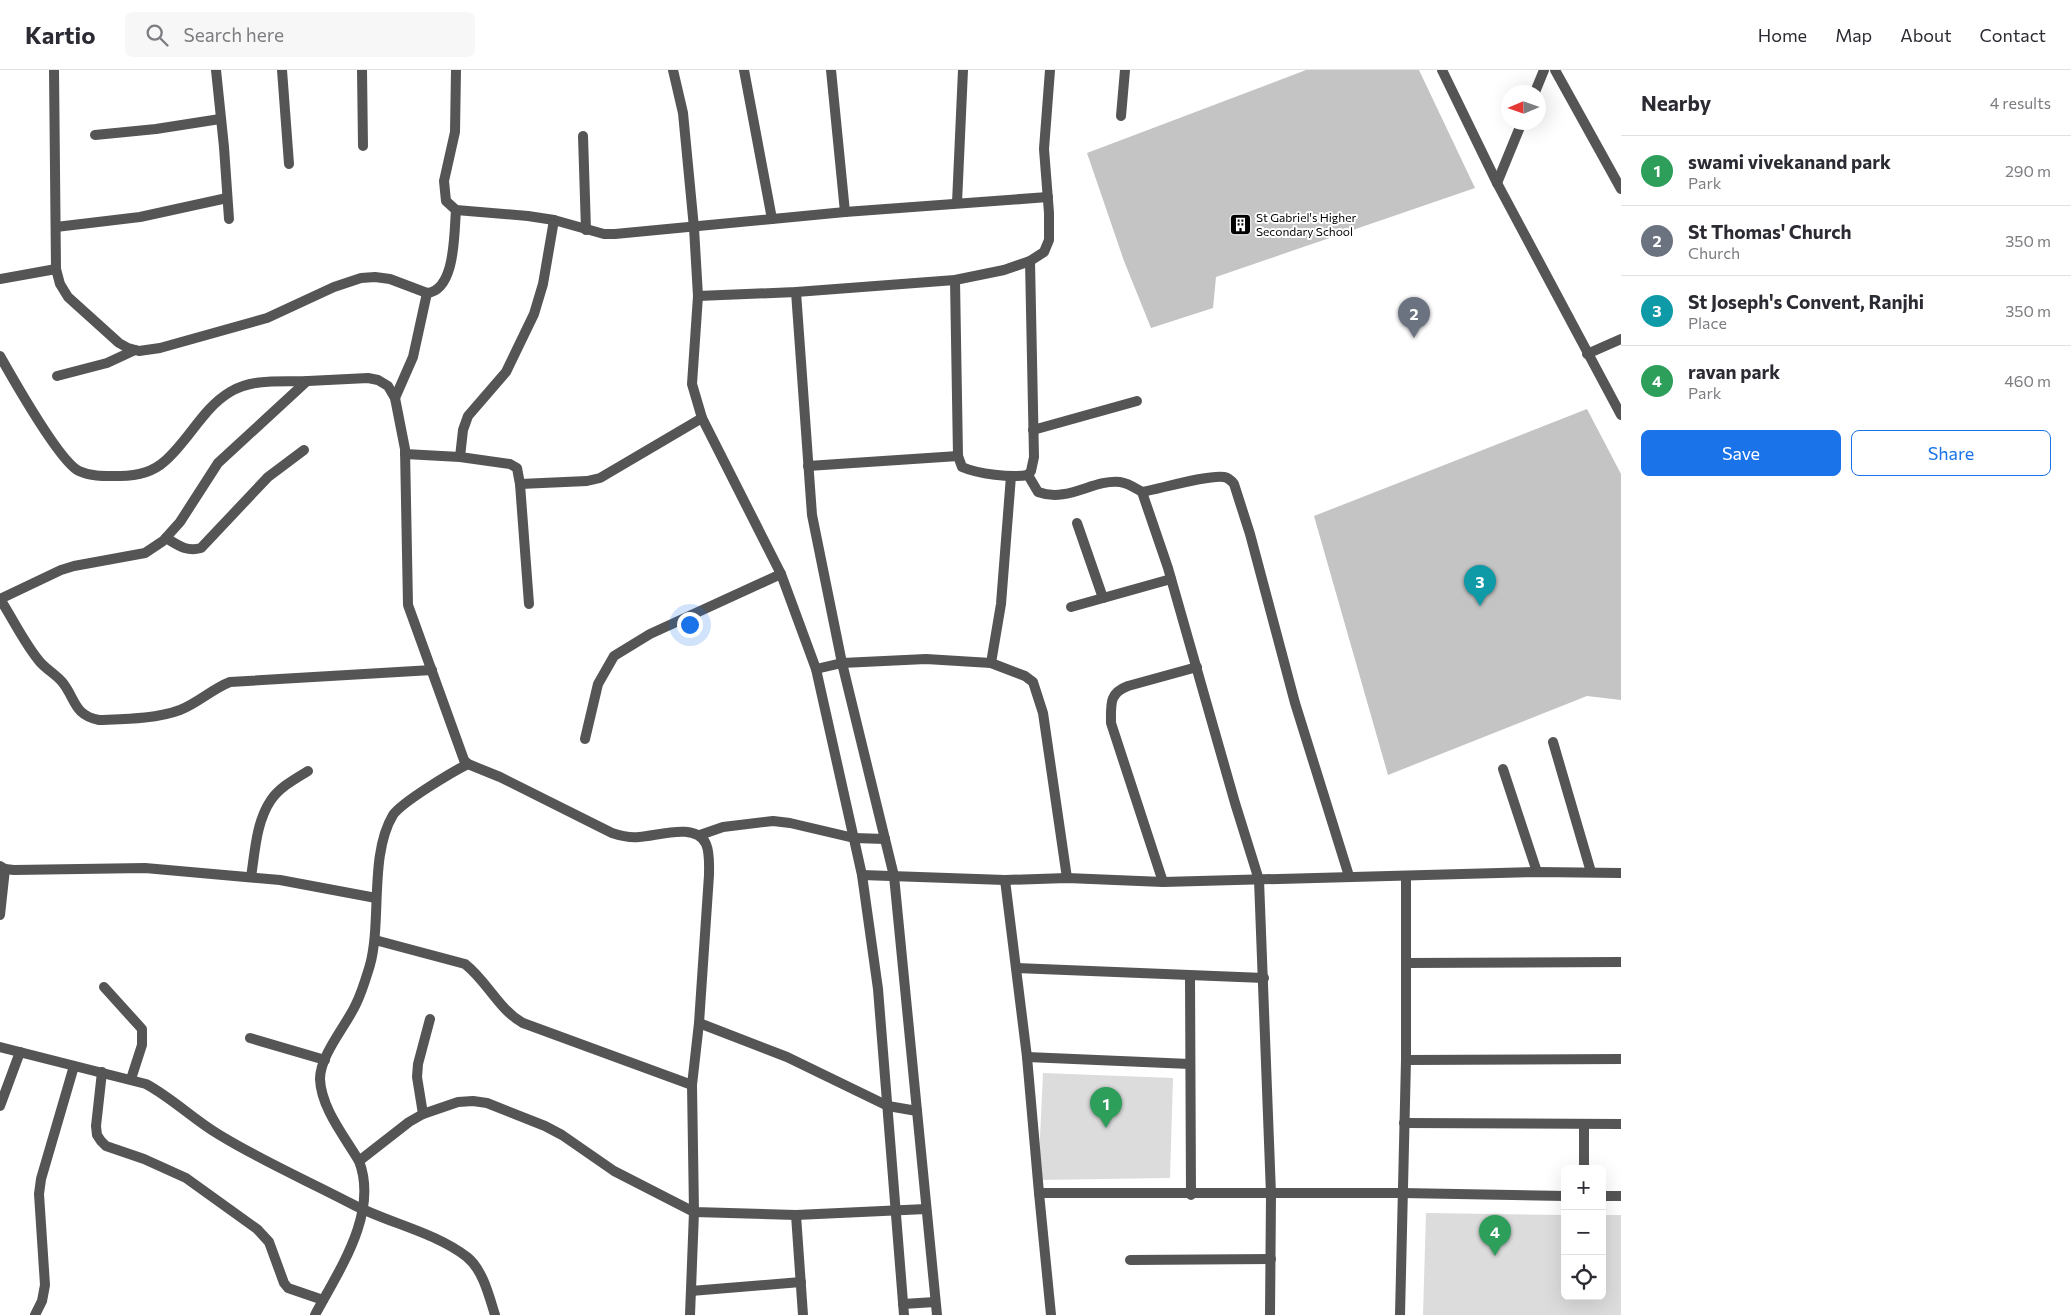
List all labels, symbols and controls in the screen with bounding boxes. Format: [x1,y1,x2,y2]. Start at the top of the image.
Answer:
search box [125,12,475,57]
text: Kartio [25,20,95,49]
icon: search [143,21,171,49]
text: Search here [183,23,284,46]
text: Home [1758,24,1807,46]
text: Map [1835,24,1872,46]
text: About [1900,24,1952,46]
text: Contact [1980,24,2046,46]
north arrow [1501,85,1546,130]
text: Nearby [1641,90,1711,115]
text: 4 results [1990,93,2051,112]
text: swami vivekanand park [1688,150,1891,173]
text: 1 [1653,161,1661,180]
text: 290 m [2005,161,2051,180]
text: Park [1688,173,1721,192]
place label: St Gabriel's Higher Secondary School [1256,210,1357,238]
building icon: St Gabriel's Higher Secondary School [1228,212,1252,236]
text: St Thomas' Church [1688,220,1851,243]
text: 2 [1652,231,1662,250]
text: 350 m [2005,231,2051,250]
text: Church [1688,243,1740,262]
text: St Joseph's Convent, Ranjhi [1688,290,1924,313]
pin: 2 [1398,297,1430,338]
text: 3 [1652,301,1662,320]
text: 350 m [2005,301,2051,320]
text: Place [1688,313,1727,332]
text: ravan park [1688,360,1780,383]
text: 4 [1652,371,1662,390]
text: 460 m [2004,371,2051,390]
text: Park [1688,383,1721,402]
button: Save [1641,430,1841,476]
button: Share [1851,430,2051,476]
pin: 3 [1464,565,1496,606]
your location [677,612,703,638]
pin: 1 [1090,1087,1122,1128]
map controls [1561,1165,1606,1300]
button: + [1561,1165,1606,1210]
button: − [1561,1210,1606,1255]
pin: 4 [1479,1215,1511,1256]
button: locate [1561,1255,1606,1300]

